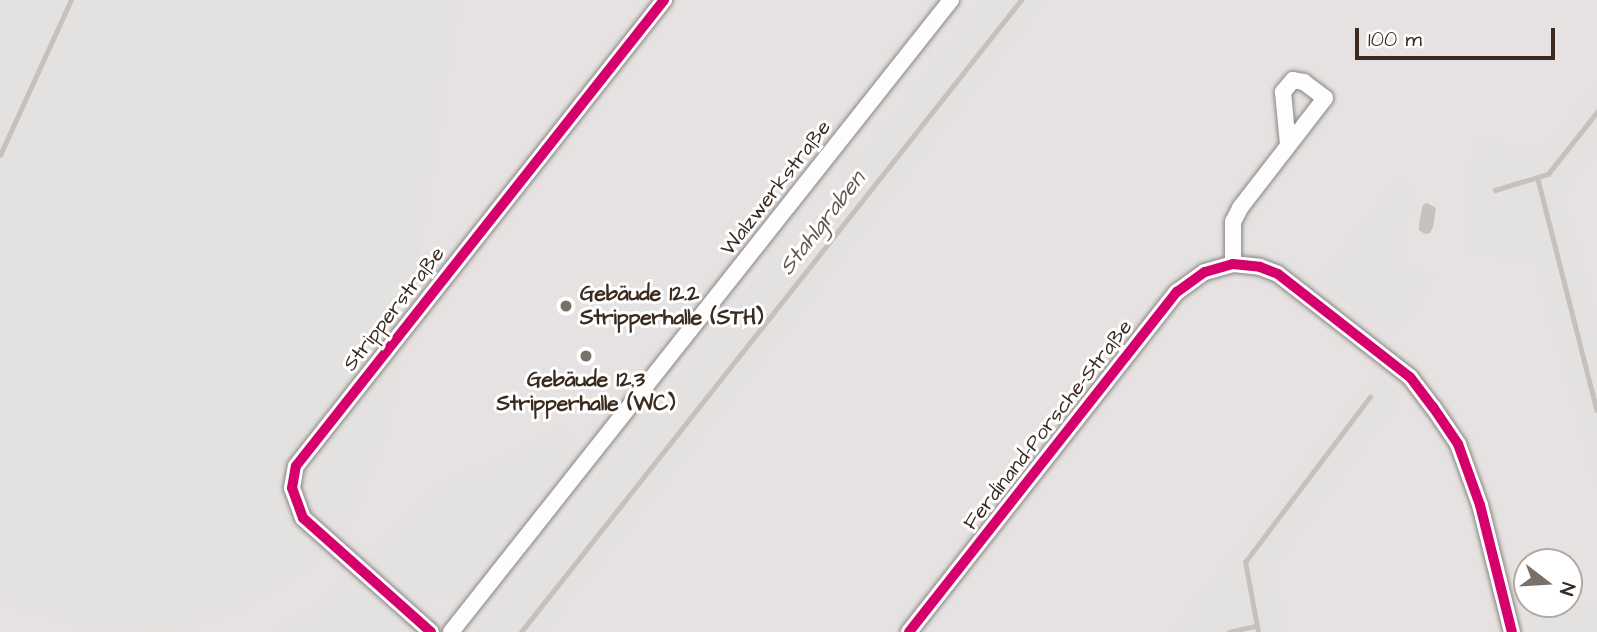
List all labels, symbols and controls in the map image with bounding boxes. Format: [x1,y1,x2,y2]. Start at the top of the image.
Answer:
scale bar [1359,14,1558,58]
text: 100 m [1368,25,1422,54]
street label: Walzwerkstraße [715,115,837,261]
water label: Stahlgraben [773,166,871,280]
street label: Stripperstraße [338,242,450,376]
place label: Gebäude 12.2 Stripperhalle (STH) [580,281,763,331]
marker: Gebäude 12.2 Stripperhalle (STH) [558,298,574,314]
street label: Ferdinand-Porsche-Straße [958,315,1138,535]
marker: Gebäude 12.3 Stripperhalle (WC) [578,348,594,364]
place label: Gebäude 12.3 Stripperhalle (WC) [497,367,675,417]
north arrow [1513,548,1583,618]
text: N [1552,579,1581,598]

